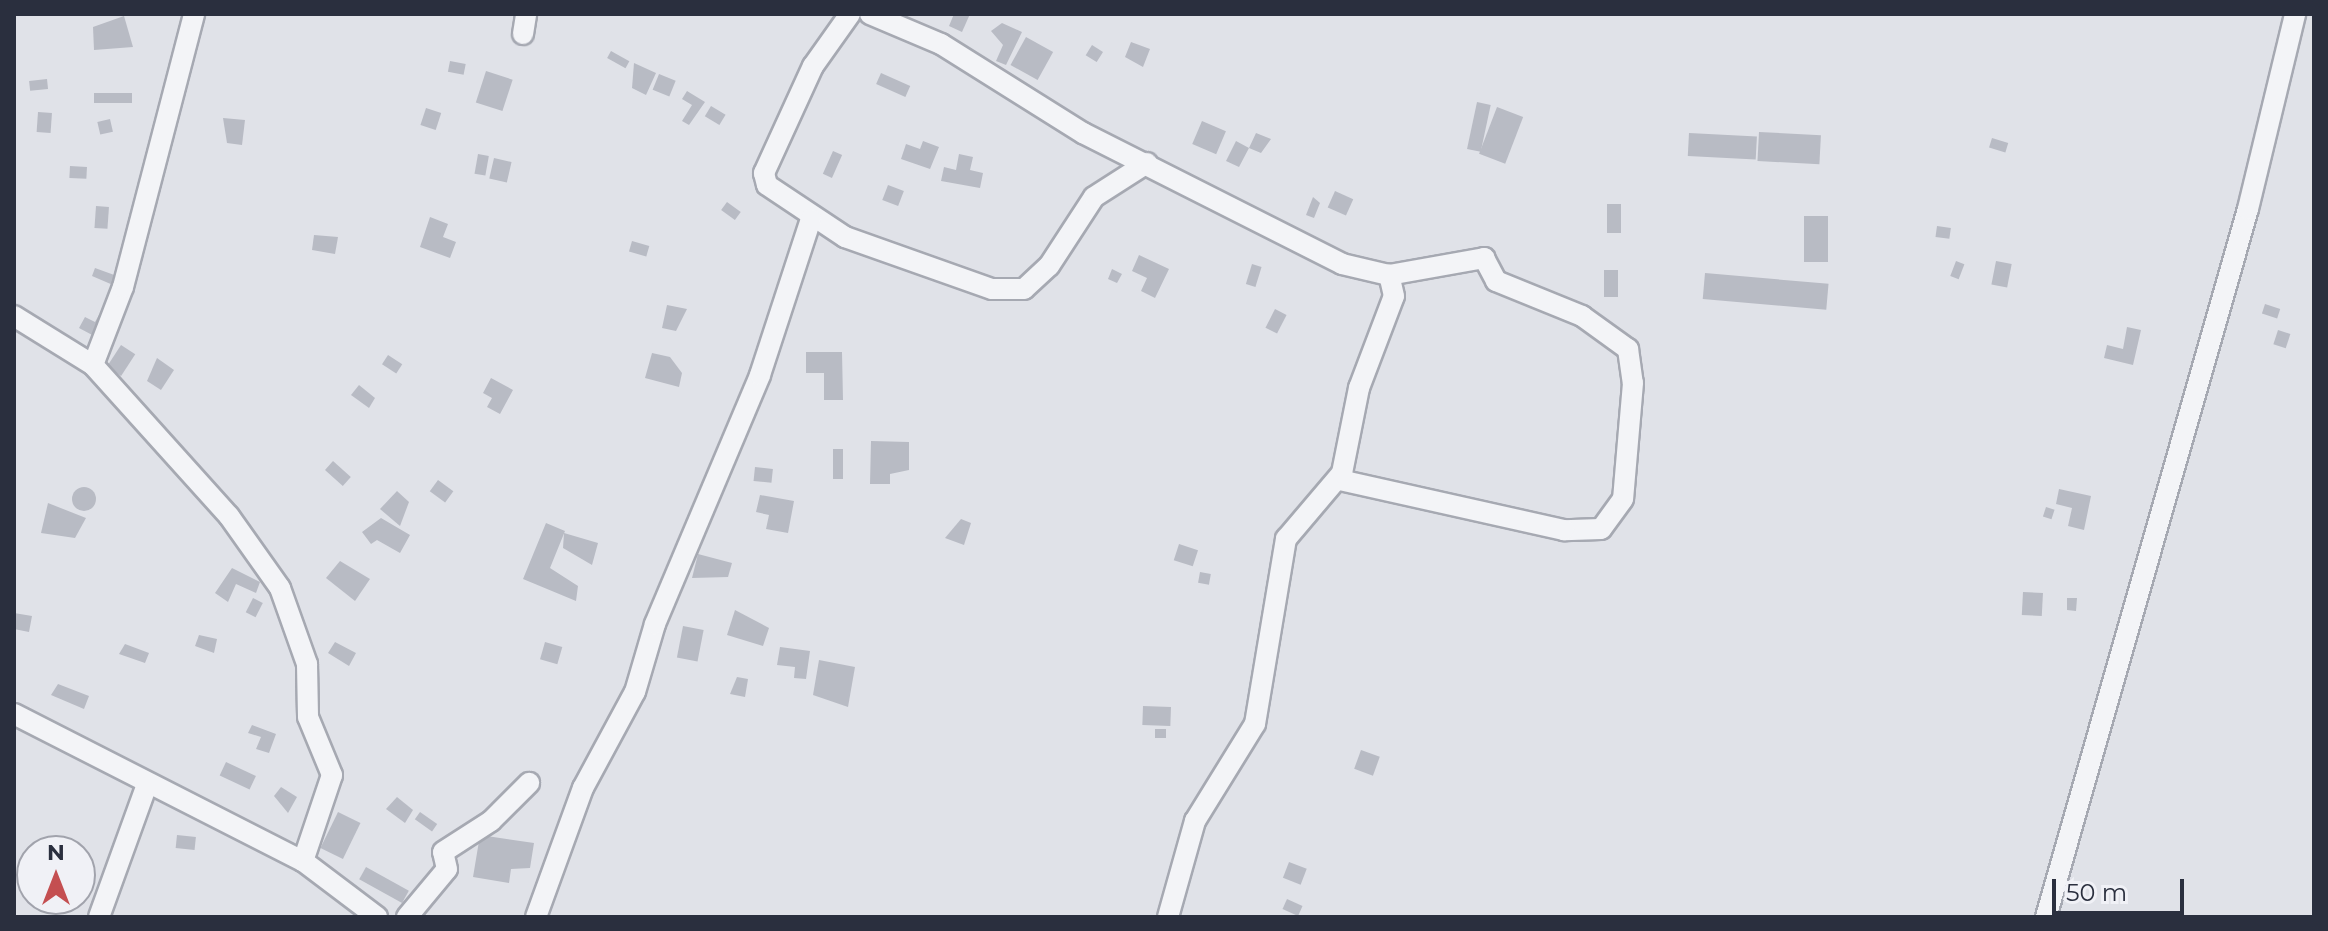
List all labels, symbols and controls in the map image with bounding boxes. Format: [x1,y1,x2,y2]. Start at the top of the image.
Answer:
north arrow [16,835,96,915]
text: N [47,839,65,866]
scale bar [2056,863,2188,913]
text: 50 m [2066,878,2127,907]

